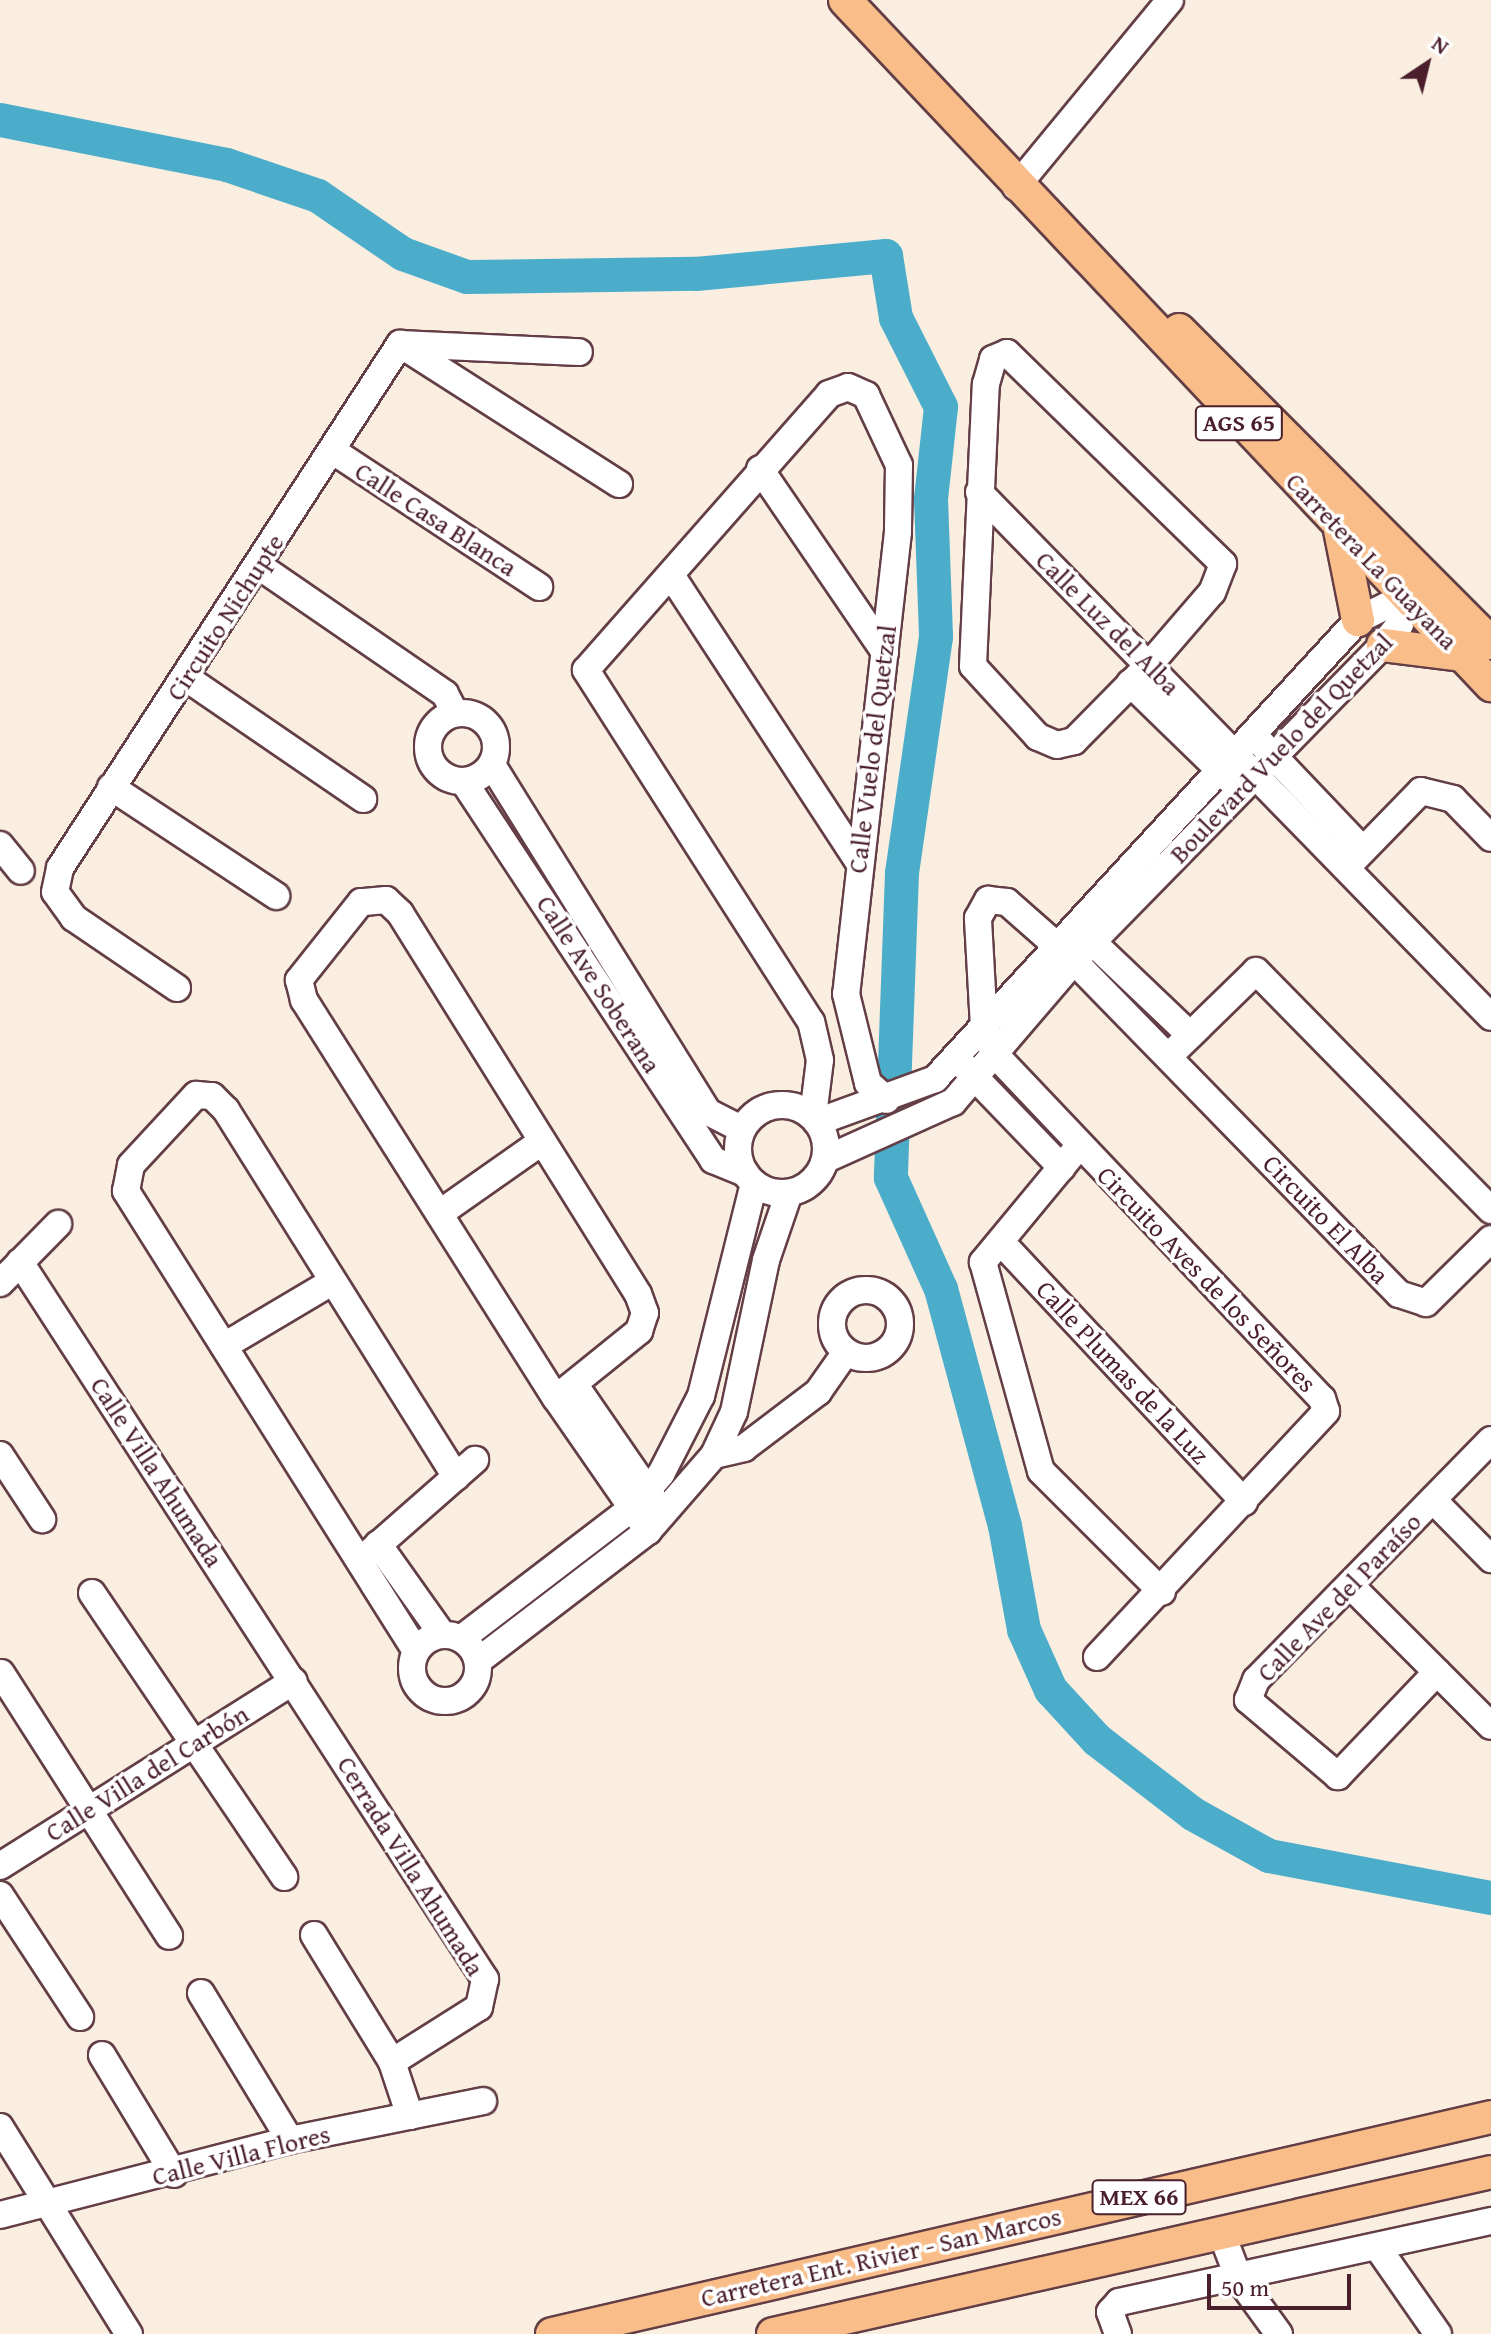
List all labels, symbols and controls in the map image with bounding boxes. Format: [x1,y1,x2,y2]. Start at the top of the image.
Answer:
north arrow [1387,24,1467,104]
text: N [1426,27,1456,62]
road number: AGS 65 [1193,403,1285,443]
street label: Calle Casa Blanca [349,455,523,583]
street label: Carretera La Guayana [1280,466,1464,656]
street label: Circuito Nichupte [160,528,290,706]
street label: Calle Luz del Alba [1030,545,1186,701]
street label: Calle Vuelo del Quetzal [841,623,903,875]
street label: Boulevard Vuelo del Quetzal [1163,627,1399,869]
street label: Calle Ave Soberana [530,890,668,1078]
street label: Circuito El Alba [1256,1148,1396,1290]
street label: Circuito Aves de los Señores [1091,1160,1323,1398]
street label: Calle Plumas de la Luz [1030,1274,1216,1470]
street label: Calle Villa Ahumada [84,1371,230,1573]
street label: Calle Ave del Paraíso [1250,1506,1428,1688]
street label: Calle Villa del Carbón [40,1698,254,1848]
street label: Cerrada Villa Ahumada [331,1751,491,1981]
street label: Calle Villa Flores [149,2118,333,2192]
road number: MEX 66 [1091,2177,1187,2217]
street label: Carretera Ent. Rivier - San Marcos [698,2200,1064,2314]
scale bar [1211,2258,1355,2308]
text: 50 m [1221,2270,1269,2305]

